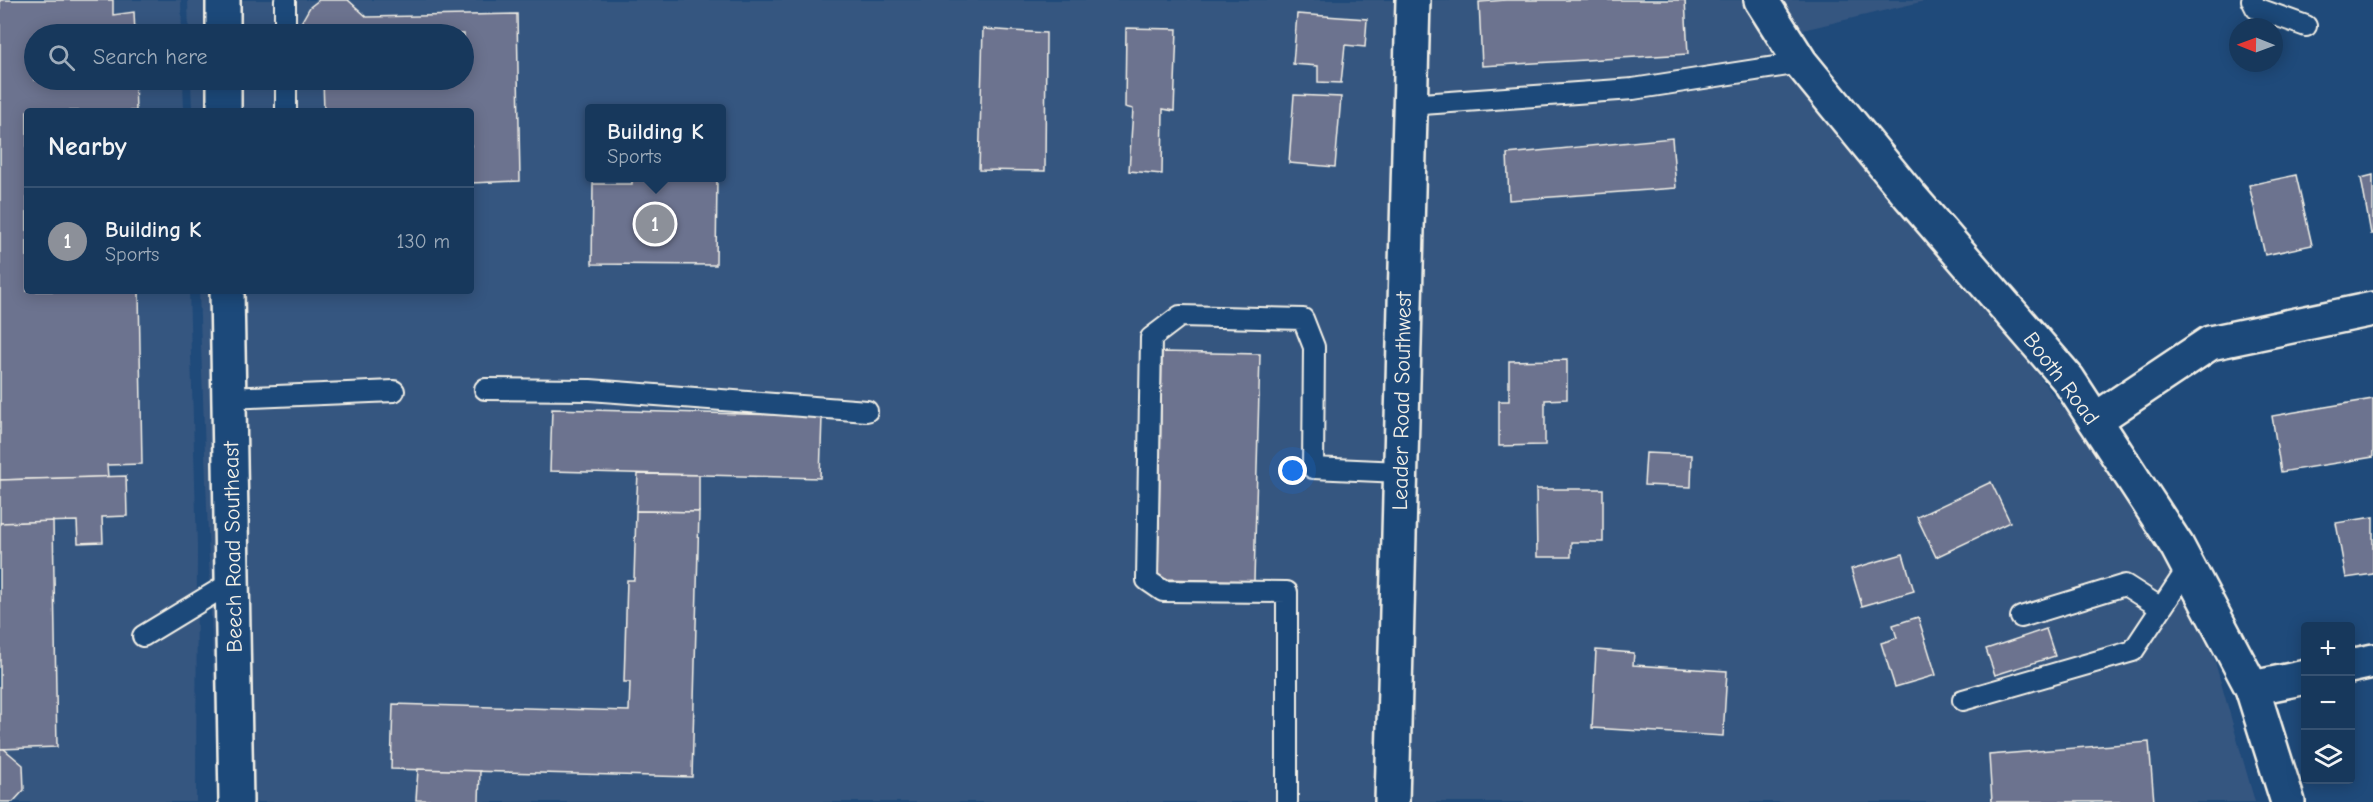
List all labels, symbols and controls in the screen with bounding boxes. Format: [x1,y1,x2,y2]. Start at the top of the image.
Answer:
north arrow [2229,18,2283,72]
search box [24,24,474,90]
icon: search [45,41,78,74]
text: Search here [93,44,208,70]
popup [585,104,726,182]
text: Building K [607,119,704,145]
text: Nearby [48,132,127,162]
text: Sports [607,145,662,168]
pin: 1 [636,202,674,246]
text: Building K [105,217,201,243]
text: 1 [64,230,71,253]
text: 130 m [397,230,450,253]
text: Sports [105,243,159,266]
street label: Leader Road Southwest [1387,291,1417,511]
street label: Booth Road [2018,327,2105,430]
street label: Beech Road Southeast [218,440,248,653]
your location [1278,456,1307,485]
map controls [2301,622,2355,784]
button: + [2301,622,2355,676]
button: − [2301,676,2355,730]
button: layers [2301,730,2355,784]

